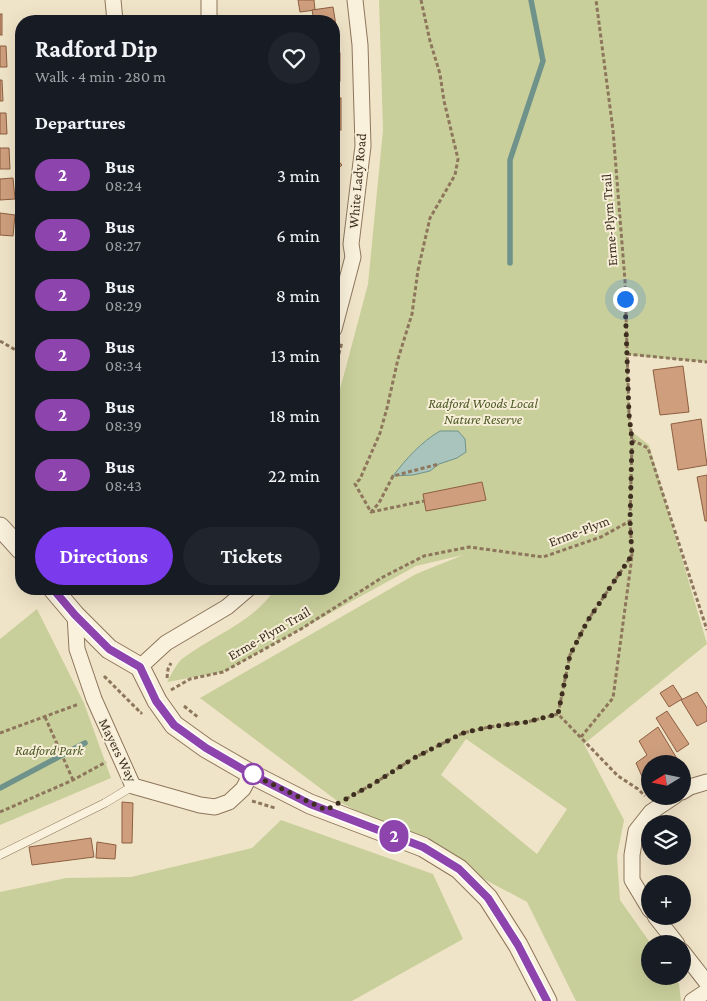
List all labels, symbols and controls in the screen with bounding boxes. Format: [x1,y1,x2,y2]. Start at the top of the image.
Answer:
button: heart [268,32,320,84]
text: Radford Dip [35,35,158,62]
text: Walk · 4 min · 280 m [35,68,166,85]
text: Departures [35,112,126,133]
street label: White Lady Road [345,132,369,229]
text: Bus [105,156,135,177]
text: 2 [58,165,67,185]
text: 3 min [277,165,320,186]
street label: Erme-Plym Trail [598,173,620,267]
text: 08:24 [105,177,142,194]
text: Bus [105,216,135,237]
text: 2 [58,225,67,245]
text: 6 min [276,225,320,246]
text: 08:27 [105,237,141,254]
text: Bus [105,276,135,297]
text: 2 [58,285,67,305]
text: 8 min [276,285,320,306]
your location [613,287,638,312]
text: 08:29 [105,297,142,314]
text: Bus [105,336,135,357]
text: 2 [58,345,67,365]
text: 13 min [271,345,320,366]
text: 08:34 [105,357,142,374]
park label: Radford Woods Local Nature Reserve [428,395,538,427]
text: Bus [105,396,135,417]
text: 2 [58,405,67,425]
text: 18 min [269,405,320,426]
text: 08:39 [105,417,142,434]
text: Bus [105,456,135,477]
text: 2 [58,465,67,485]
text: 22 min [268,465,320,486]
text: 08:43 [105,477,142,494]
street label: Erme-Plym [546,512,612,550]
button: Directions [35,527,173,585]
button: Tickets [183,527,320,585]
street label: Erme-Plym Trail [225,603,313,663]
street label: Mayers Way [96,716,140,785]
park label: Radford Park [15,742,84,758]
north arrow [641,755,691,805]
map controls [641,755,691,985]
unlabelled marker [242,763,264,785]
button: layers [641,815,691,865]
line badge: 2 [378,820,410,852]
text: 2 [389,826,399,846]
button: + [641,875,691,925]
button: − [641,935,691,985]

